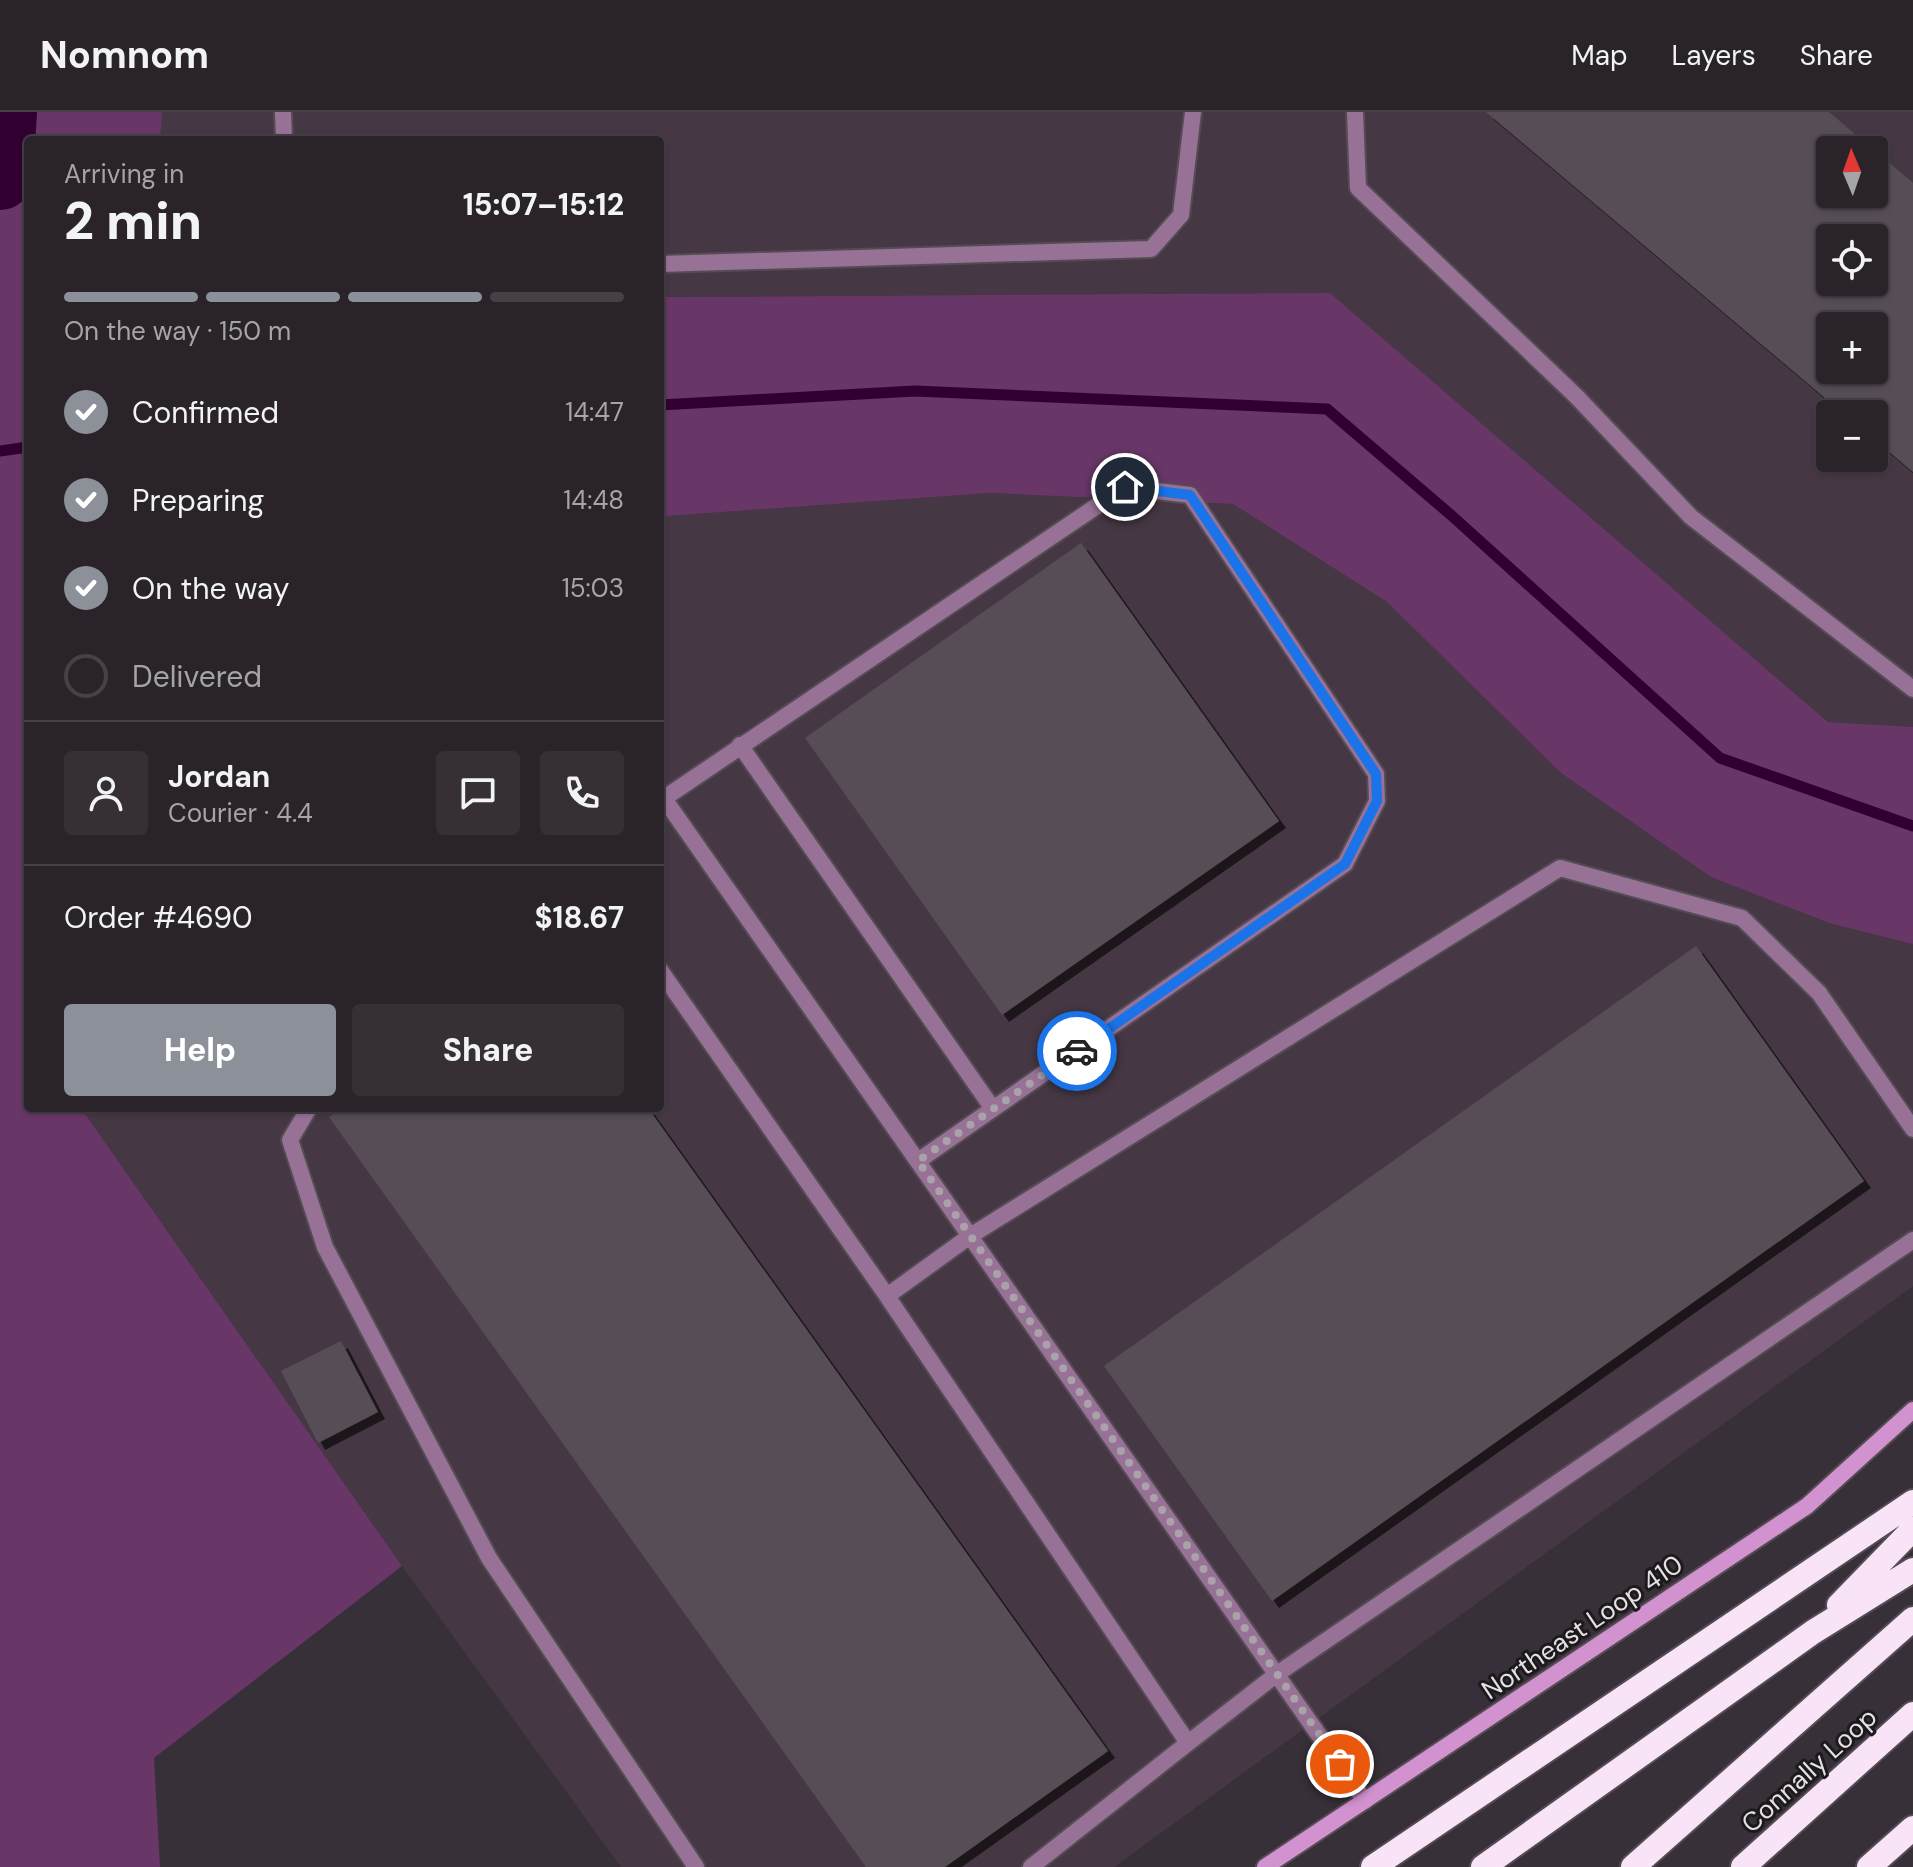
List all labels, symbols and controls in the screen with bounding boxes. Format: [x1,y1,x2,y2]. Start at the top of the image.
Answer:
text: Nomnom [40,30,209,80]
text: Map [1571,37,1628,74]
text: Layers [1672,37,1756,74]
text: Share [1800,37,1873,74]
north arrow [1816,136,1888,208]
map controls [1816,136,1888,472]
text: Arriving in [64,157,184,191]
text: 15:07–15:12 [463,185,624,224]
text: 2 min [64,187,202,255]
button: locate [1816,224,1888,296]
button: + [1816,312,1888,384]
text: On the way · 150 m [64,314,291,348]
icon: check [64,390,108,434]
text: Confirmed [132,393,279,432]
text: 14:47 [565,395,624,429]
button: − [1816,400,1888,472]
pin [1091,453,1159,521]
icon: home [1103,465,1147,509]
icon: check [64,478,108,522]
text: Preparing [132,481,264,520]
text: 14:48 [563,483,624,517]
icon: check [64,566,108,610]
text: On the way [132,569,289,608]
text: 15:03 [562,571,624,605]
text: Delivered [132,657,262,696]
button: person [64,751,148,835]
button: chat [436,751,520,835]
button: phone [540,751,624,835]
text: Jordan [168,757,270,796]
text: Courier · 4.4 [168,796,313,830]
text: Order #4690 [64,898,253,937]
text: $18.67 [535,898,624,937]
button: Help [64,1004,336,1096]
button: Share [352,1004,624,1096]
courier [1037,1011,1117,1091]
icon: car [1055,1029,1099,1073]
street label: Northeast Loop 410 [1475,1547,1689,1707]
street label: Connally Loop [1734,1700,1884,1840]
pin [1306,1730,1374,1798]
icon: bag [1318,1742,1362,1786]

